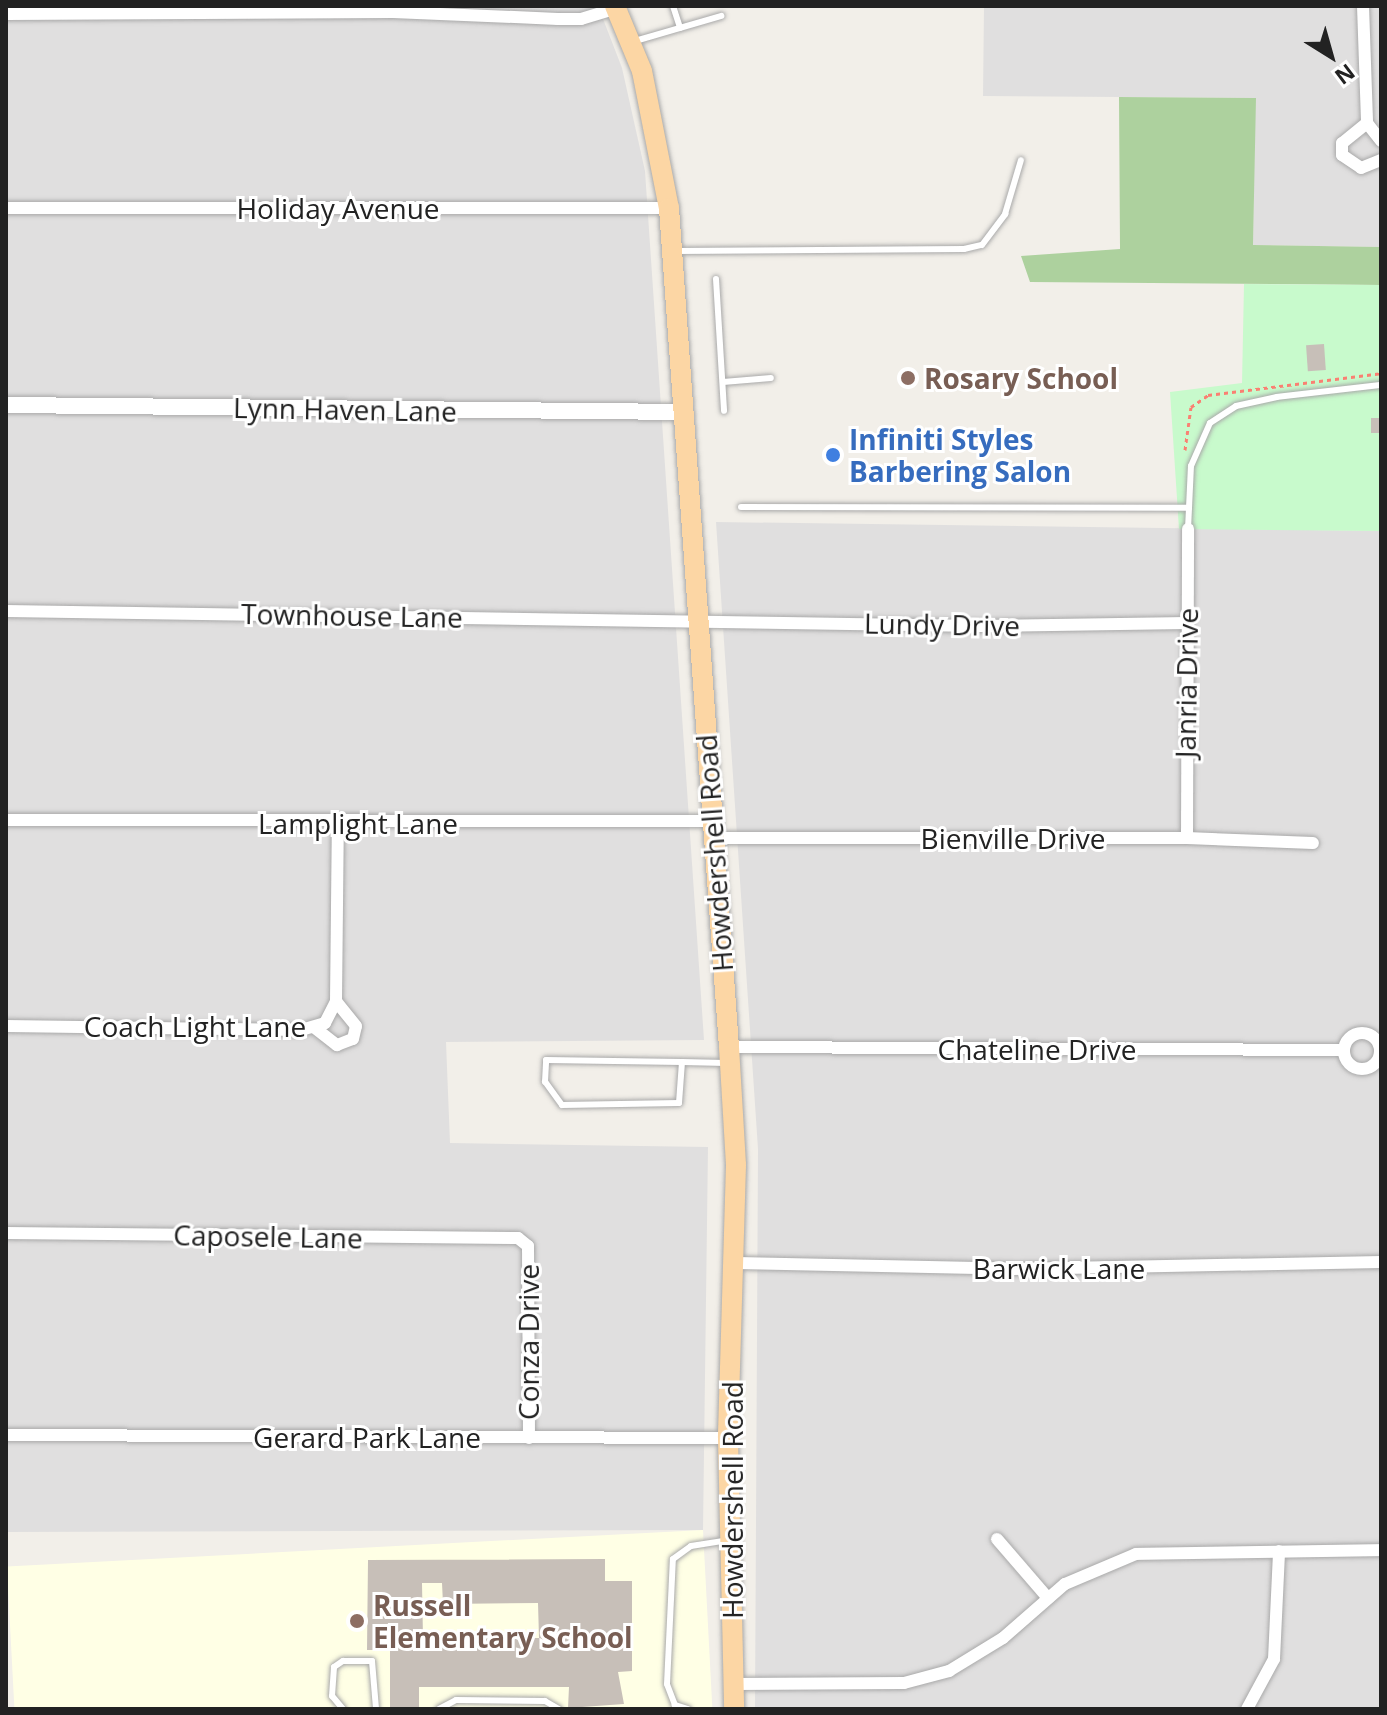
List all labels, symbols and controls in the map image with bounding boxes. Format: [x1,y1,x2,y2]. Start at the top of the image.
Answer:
north arrow [1291,16,1371,96]
text: N [1329,58,1362,93]
street label: Holiday Avenue [236,191,440,225]
place label: Rosary School [924,361,1118,395]
marker: Rosary School [899,369,917,387]
street label: Lynn Haven Lane [233,390,457,428]
place label: Infiniti Styles Barbering Salon [849,422,1071,488]
marker: Infiniti Styles Barbering Salon [824,446,842,464]
street label: Townhouse Lane [241,596,463,634]
street label: Lundy Drive [864,606,1020,642]
street label: Janria Drive [1168,608,1204,758]
street label: Howdershell Road [689,733,739,973]
street label: Lamplight Lane [258,806,458,840]
street label: Bienville Drive [921,821,1105,855]
street label: Coach Light Lane [84,1009,306,1043]
street label: Chateline Drive [938,1032,1136,1066]
street label: Caposele Lane [173,1218,363,1254]
street label: Barwick Lane [973,1251,1145,1285]
street label: Conza Drive [511,1264,545,1420]
street label: Howdershell Road [715,1381,749,1619]
street label: Gerard Park Lane [253,1420,481,1454]
place label: Russell Elementary School [373,1588,633,1654]
marker: Russell Elementary School [348,1612,366,1630]

